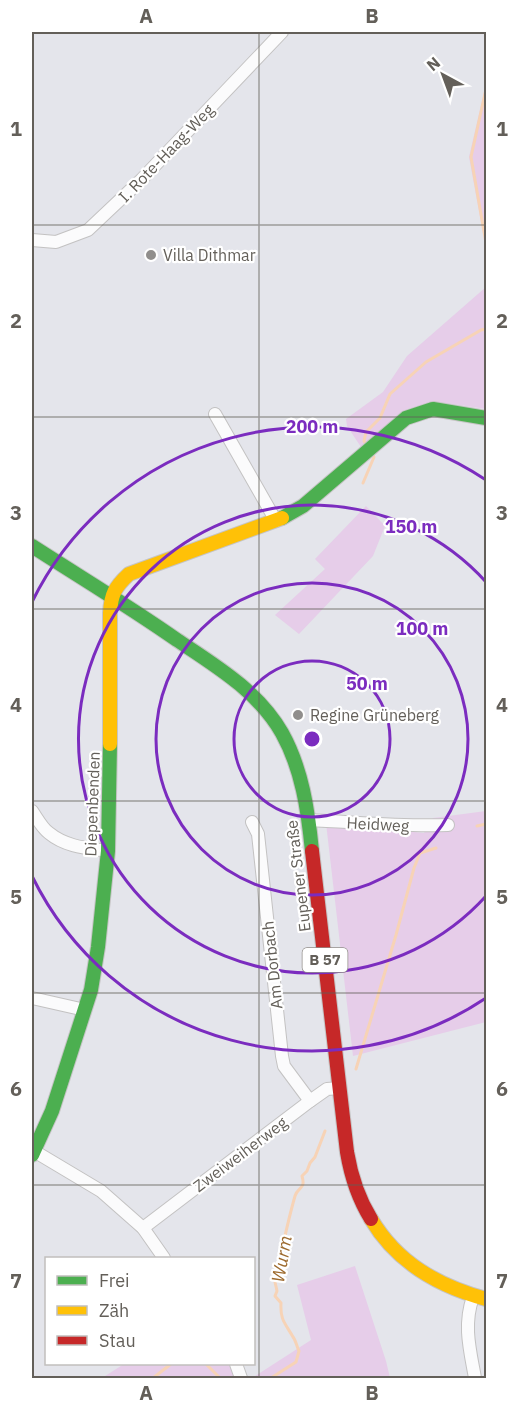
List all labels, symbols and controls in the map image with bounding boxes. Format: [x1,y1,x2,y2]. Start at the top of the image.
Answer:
text: A [139,2,153,29]
text: B [365,2,379,29]
north arrow [413,45,473,105]
text: N [422,52,444,75]
street label: I. Rote-Haag-Weg [114,99,218,206]
text: 1 [10,115,22,142]
text: 1 [496,115,508,142]
place label: Villa Dithmar [163,245,256,265]
marker: Villa Dithmar [144,248,158,262]
text: 2 [10,307,22,334]
text: 2 [496,307,508,334]
text: 200 m [286,415,338,438]
text: 3 [10,499,22,526]
text: 3 [496,499,508,526]
text: 150 m [385,515,437,538]
text: 100 m [396,617,448,640]
text: 50 m [346,672,388,695]
text: 4 [10,691,22,718]
text: 4 [496,691,508,718]
place label: Regine Grüneberg [310,705,439,725]
marker: Regine Grüneberg [291,708,305,722]
centre of rings [302,729,322,749]
street label: Diepenbenden [80,751,104,857]
street label: Heidweg [346,812,410,836]
street label: Eupener Straße [281,819,315,933]
text: 5 [10,883,22,910]
text: 5 [496,883,508,910]
street label: Am Dorbach [257,920,287,1010]
road number: B 57 [302,948,348,972]
text: 6 [10,1075,22,1102]
text: 6 [496,1075,508,1102]
street label: Zweiweiherweg [189,1112,291,1196]
water label: Wurm [266,1234,297,1284]
legend [45,1257,255,1365]
text: 7 [10,1267,22,1294]
text: 7 [496,1267,508,1294]
text: Frei [99,1269,130,1292]
text: Zäh [99,1299,129,1322]
text: Stau [99,1329,136,1352]
text: A [139,1379,153,1406]
text: B [365,1379,379,1406]

